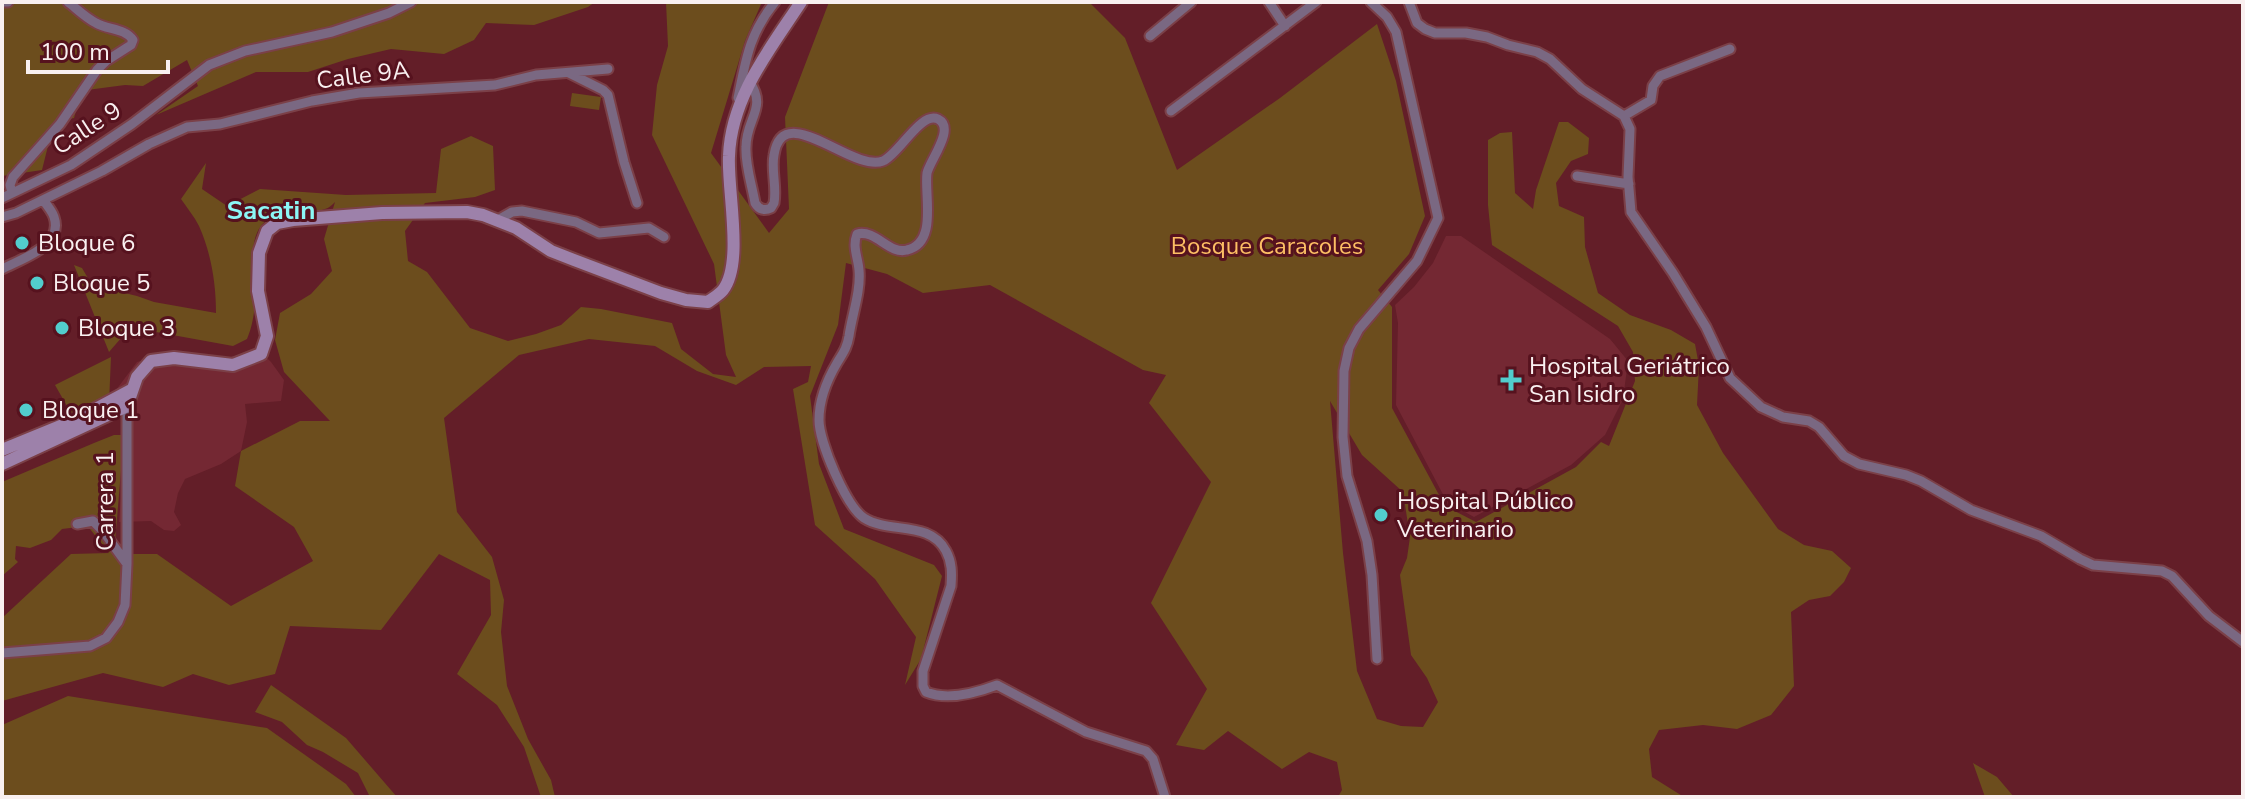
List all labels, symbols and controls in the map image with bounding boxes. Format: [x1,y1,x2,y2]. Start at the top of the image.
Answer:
scale bar [28,24,168,74]
text: 100 m [40,36,110,68]
street label: Calle 9A [315,53,412,97]
street label: Calle 9 [46,94,128,162]
district label: Sacatin [227,193,315,228]
place label: Bloque 6 [38,227,135,259]
park label: Bosque Caracoles [1171,230,1363,262]
marker: Bloque 6 [13,234,31,252]
place label: Bloque 5 [53,267,150,299]
marker: Bloque 5 [28,274,46,292]
place label: Bloque 3 [78,312,175,344]
marker: Bloque 3 [53,319,71,337]
place label: Hospital Geriátrico San Isidro [1529,350,1730,410]
marker: Hospital Geriátrico San Isidro [1500,369,1522,391]
place label: Bloque 1 [42,394,139,426]
marker: Bloque 1 [17,401,35,419]
street label: Carrera 1 [89,451,121,551]
place label: Hospital Público Veterinario [1396,485,1574,545]
marker: Hospital Público Veterinario [1372,506,1390,524]

